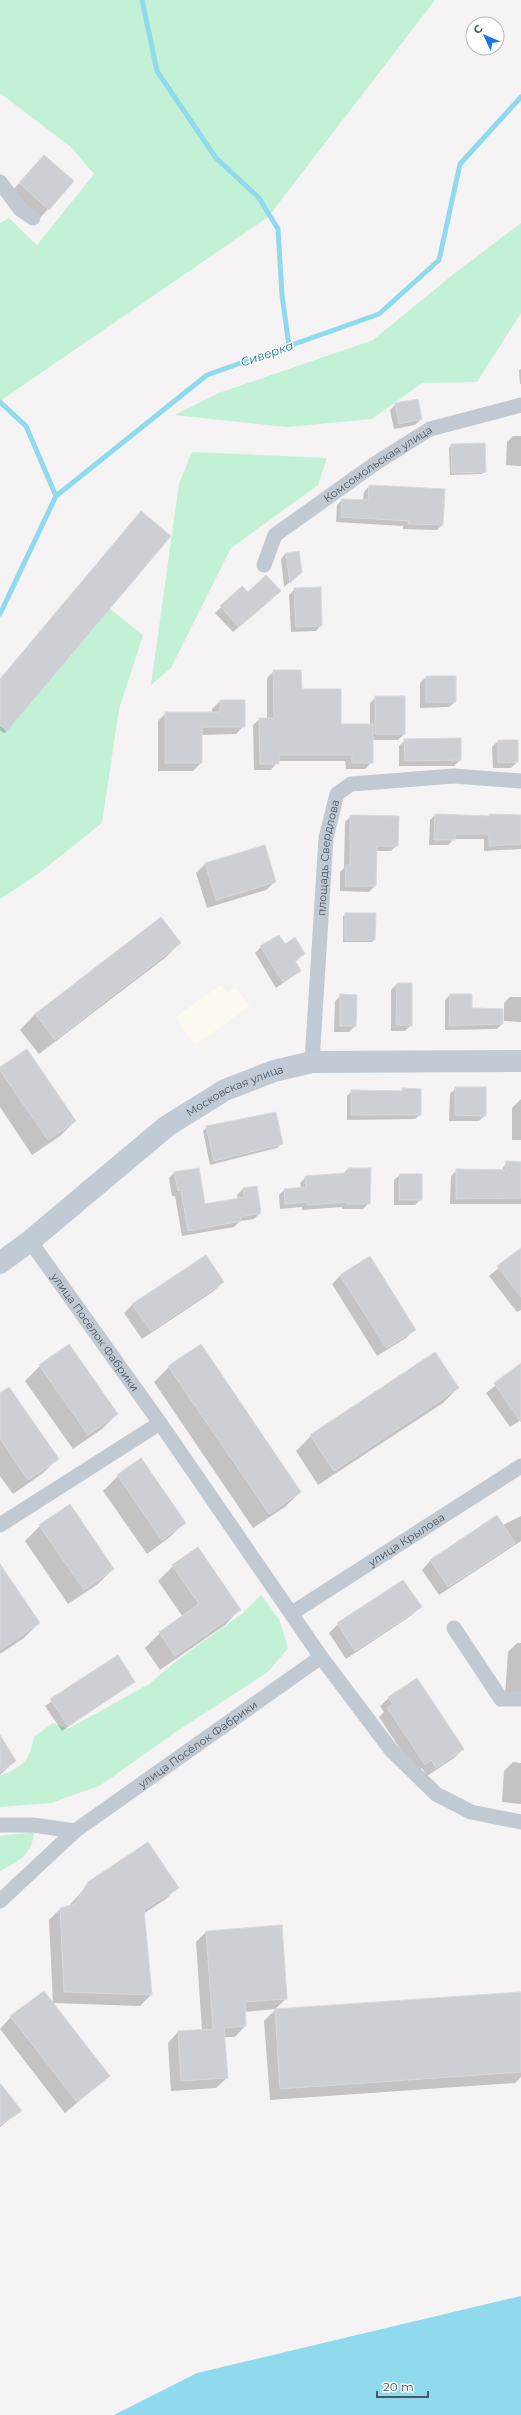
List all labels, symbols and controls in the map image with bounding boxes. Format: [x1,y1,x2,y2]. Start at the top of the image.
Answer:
north arrow [465,16,505,56]
text: С [470,21,486,37]
water label: Сиверка [238,337,295,370]
street label: Комсомольская улица [321,422,435,505]
street label: площадь Свердлова [314,798,342,916]
street label: Московская улица [183,1062,285,1119]
street label: улица Посёлок Фабрики [47,1269,142,1394]
street label: улица Крылова [365,1510,447,1570]
street label: улица Посёлок Фабрики [135,1697,260,1792]
scale bar [377,2373,428,2399]
text: 20 m [383,2379,414,2394]

